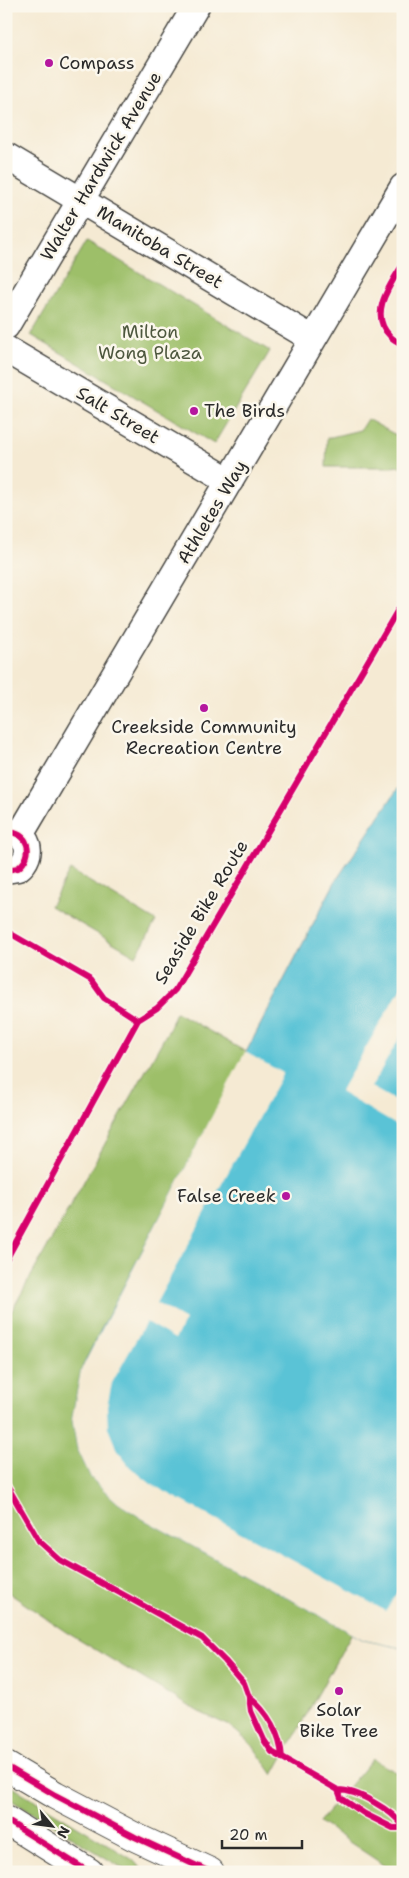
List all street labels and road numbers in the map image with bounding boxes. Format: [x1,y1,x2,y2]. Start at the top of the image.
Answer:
street label: Walter Hardwick Avenue [35,67,167,265]
street label: Manitoba Street [93,200,228,294]
street label: Salt Street [72,381,164,449]
street label: Athletes Way [172,456,252,568]
street label: Seaside Bike Route [148,835,254,989]

